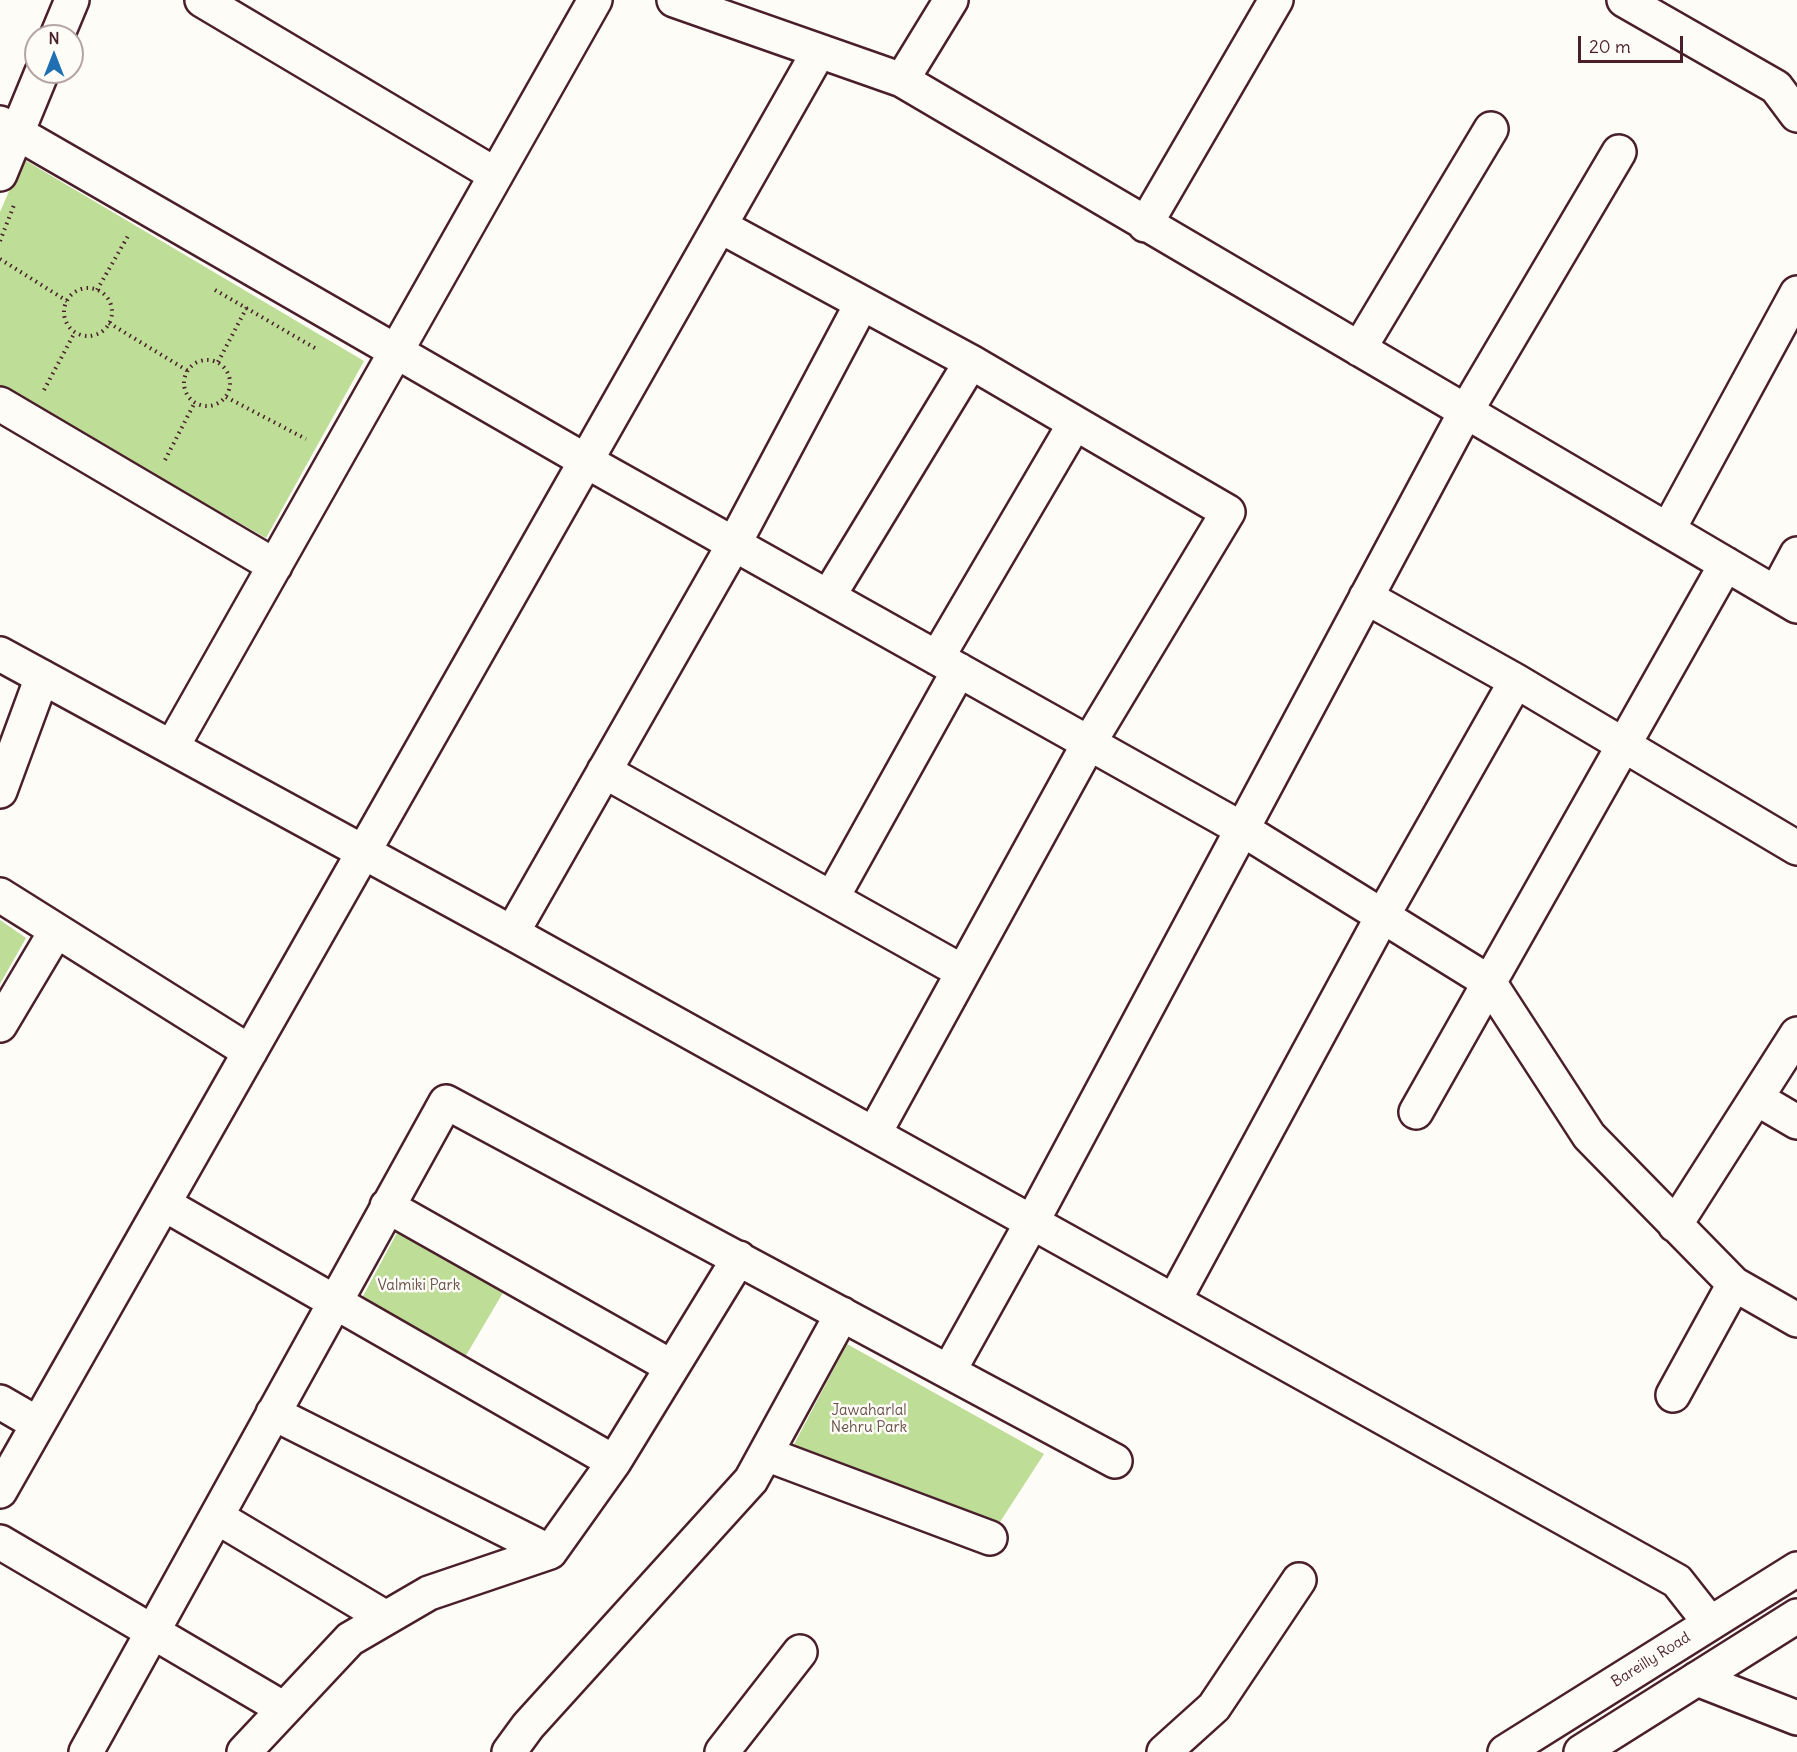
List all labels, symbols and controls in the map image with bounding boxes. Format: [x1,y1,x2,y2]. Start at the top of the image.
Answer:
north arrow [24,24,84,84]
scale bar [1581,24,1686,62]
text: N [48,28,60,48]
text: 20 m [1589,35,1631,58]
park label: Valmiki Park [378,1277,460,1295]
park label: Jawaharlal Nehru Park [831,1402,907,1437]
street label: Bareilly Road [1608,1629,1694,1691]

